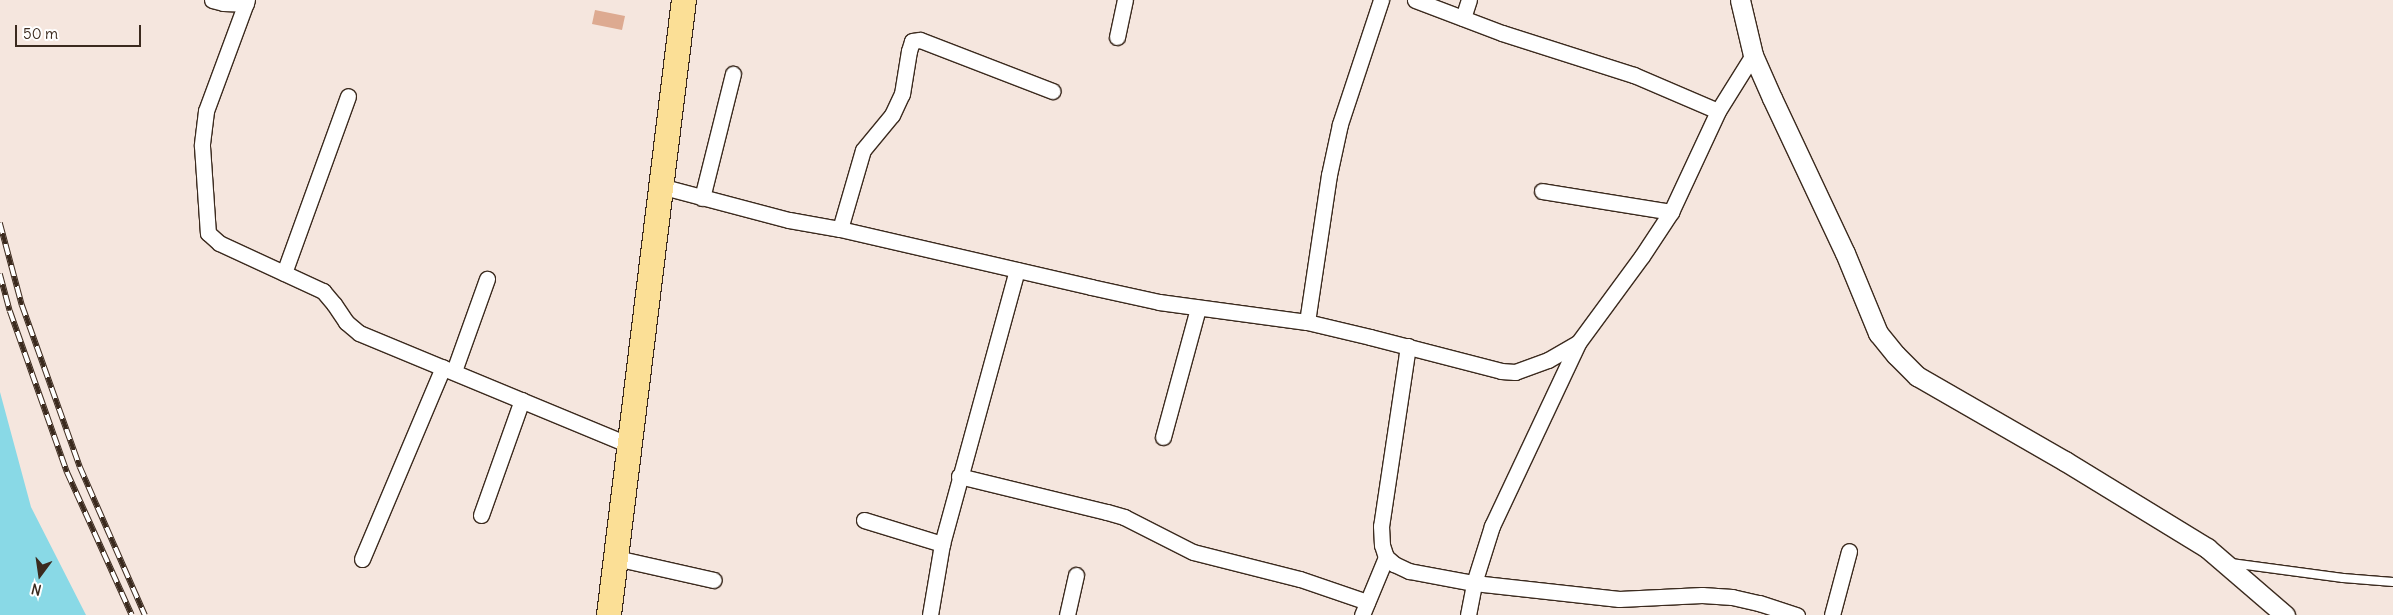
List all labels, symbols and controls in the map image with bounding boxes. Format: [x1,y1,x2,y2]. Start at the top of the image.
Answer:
scale bar [18,15,144,47]
text: 50 m [23,24,58,43]
north arrow [15,550,65,600]
text: N [29,580,43,599]

